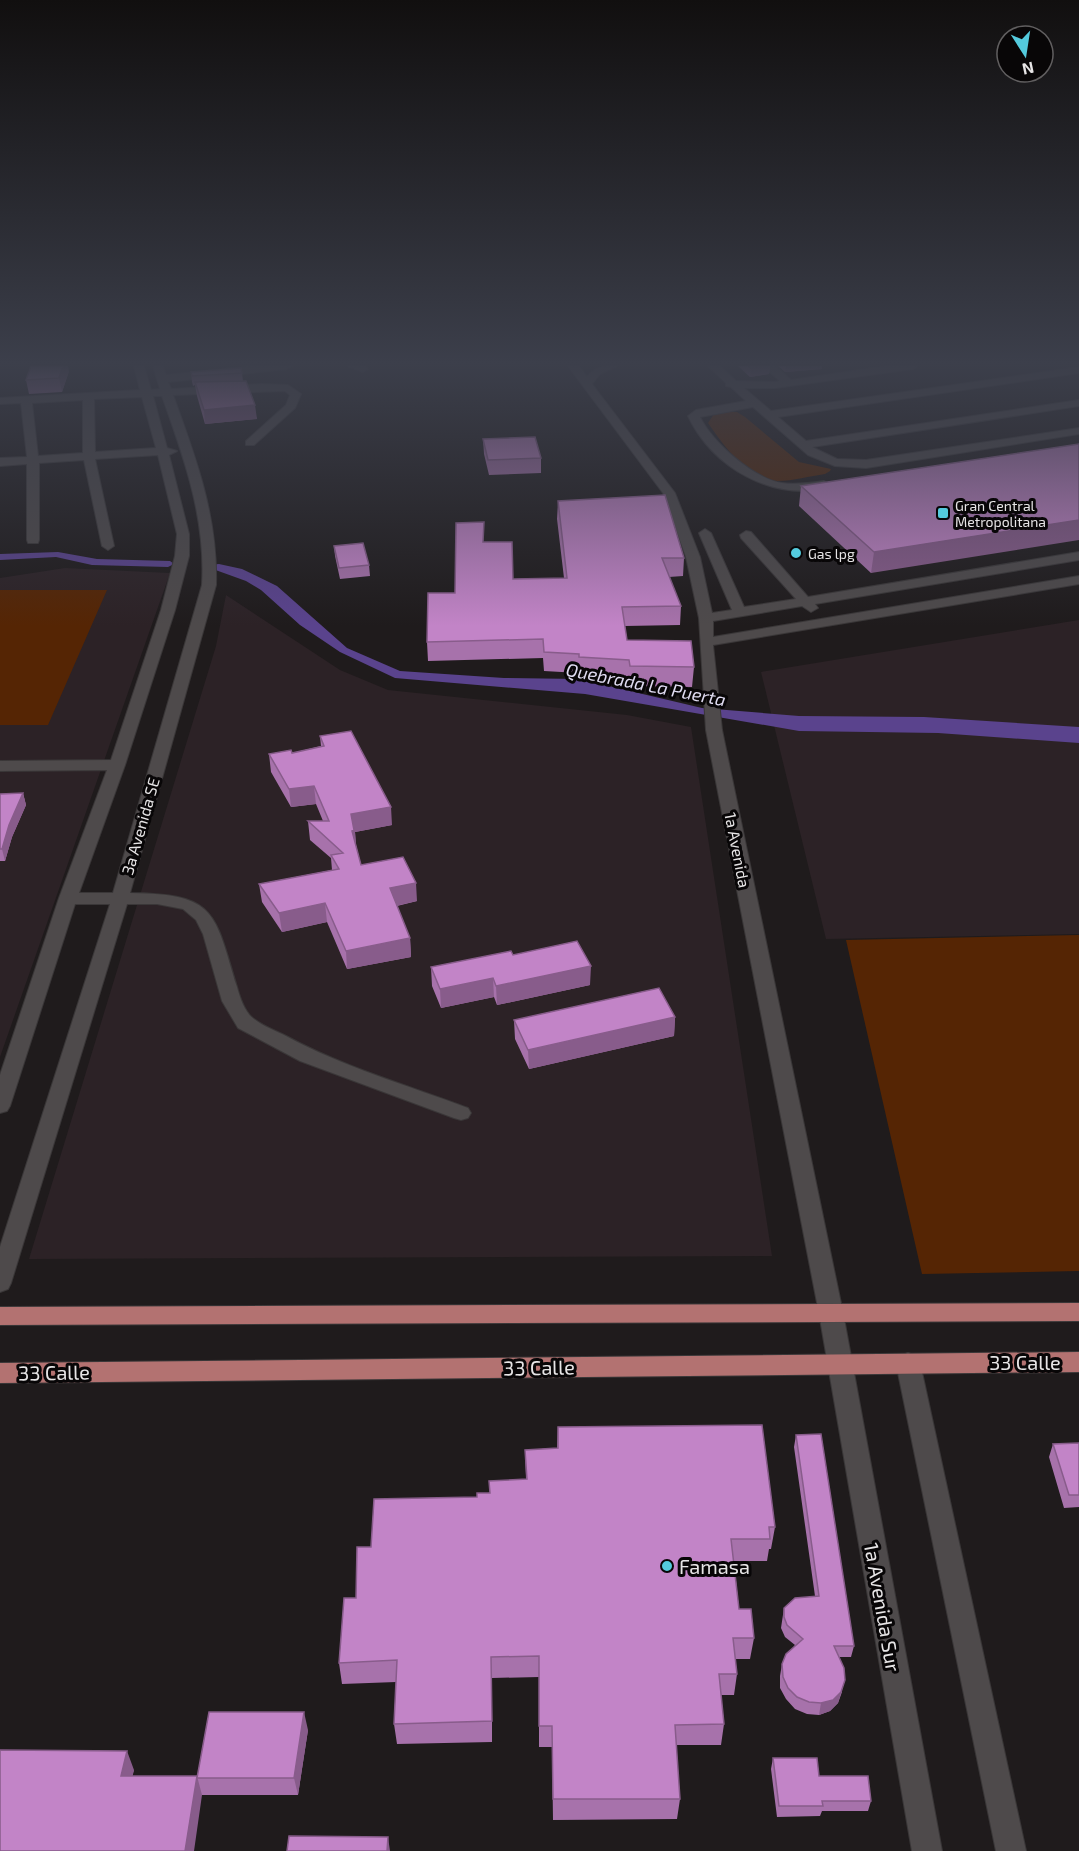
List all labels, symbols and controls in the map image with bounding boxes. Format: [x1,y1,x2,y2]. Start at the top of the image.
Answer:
north arrow [995,24,1055,84]
text: N [1021,59,1036,80]
place label: Gran Central Metropolitana [955,497,1046,530]
marker: Gran Central Metropolitana [936,506,950,520]
place label: Gas lpg [808,545,855,562]
marker: Gas lpg [789,546,803,560]
water label: Quebrada La Puerta [564,658,728,710]
street label: 3a Avenida SE [117,775,163,877]
street label: 1a Avenida [721,811,755,889]
street label: 33 Calle [989,1350,1061,1374]
street label: 33 Calle [503,1354,575,1380]
street label: 33 Calle [18,1359,90,1385]
street label: 1a Avenida Sur [860,1541,906,1673]
place label: Famasa [679,1554,750,1578]
marker: Famasa [660,1559,674,1573]

